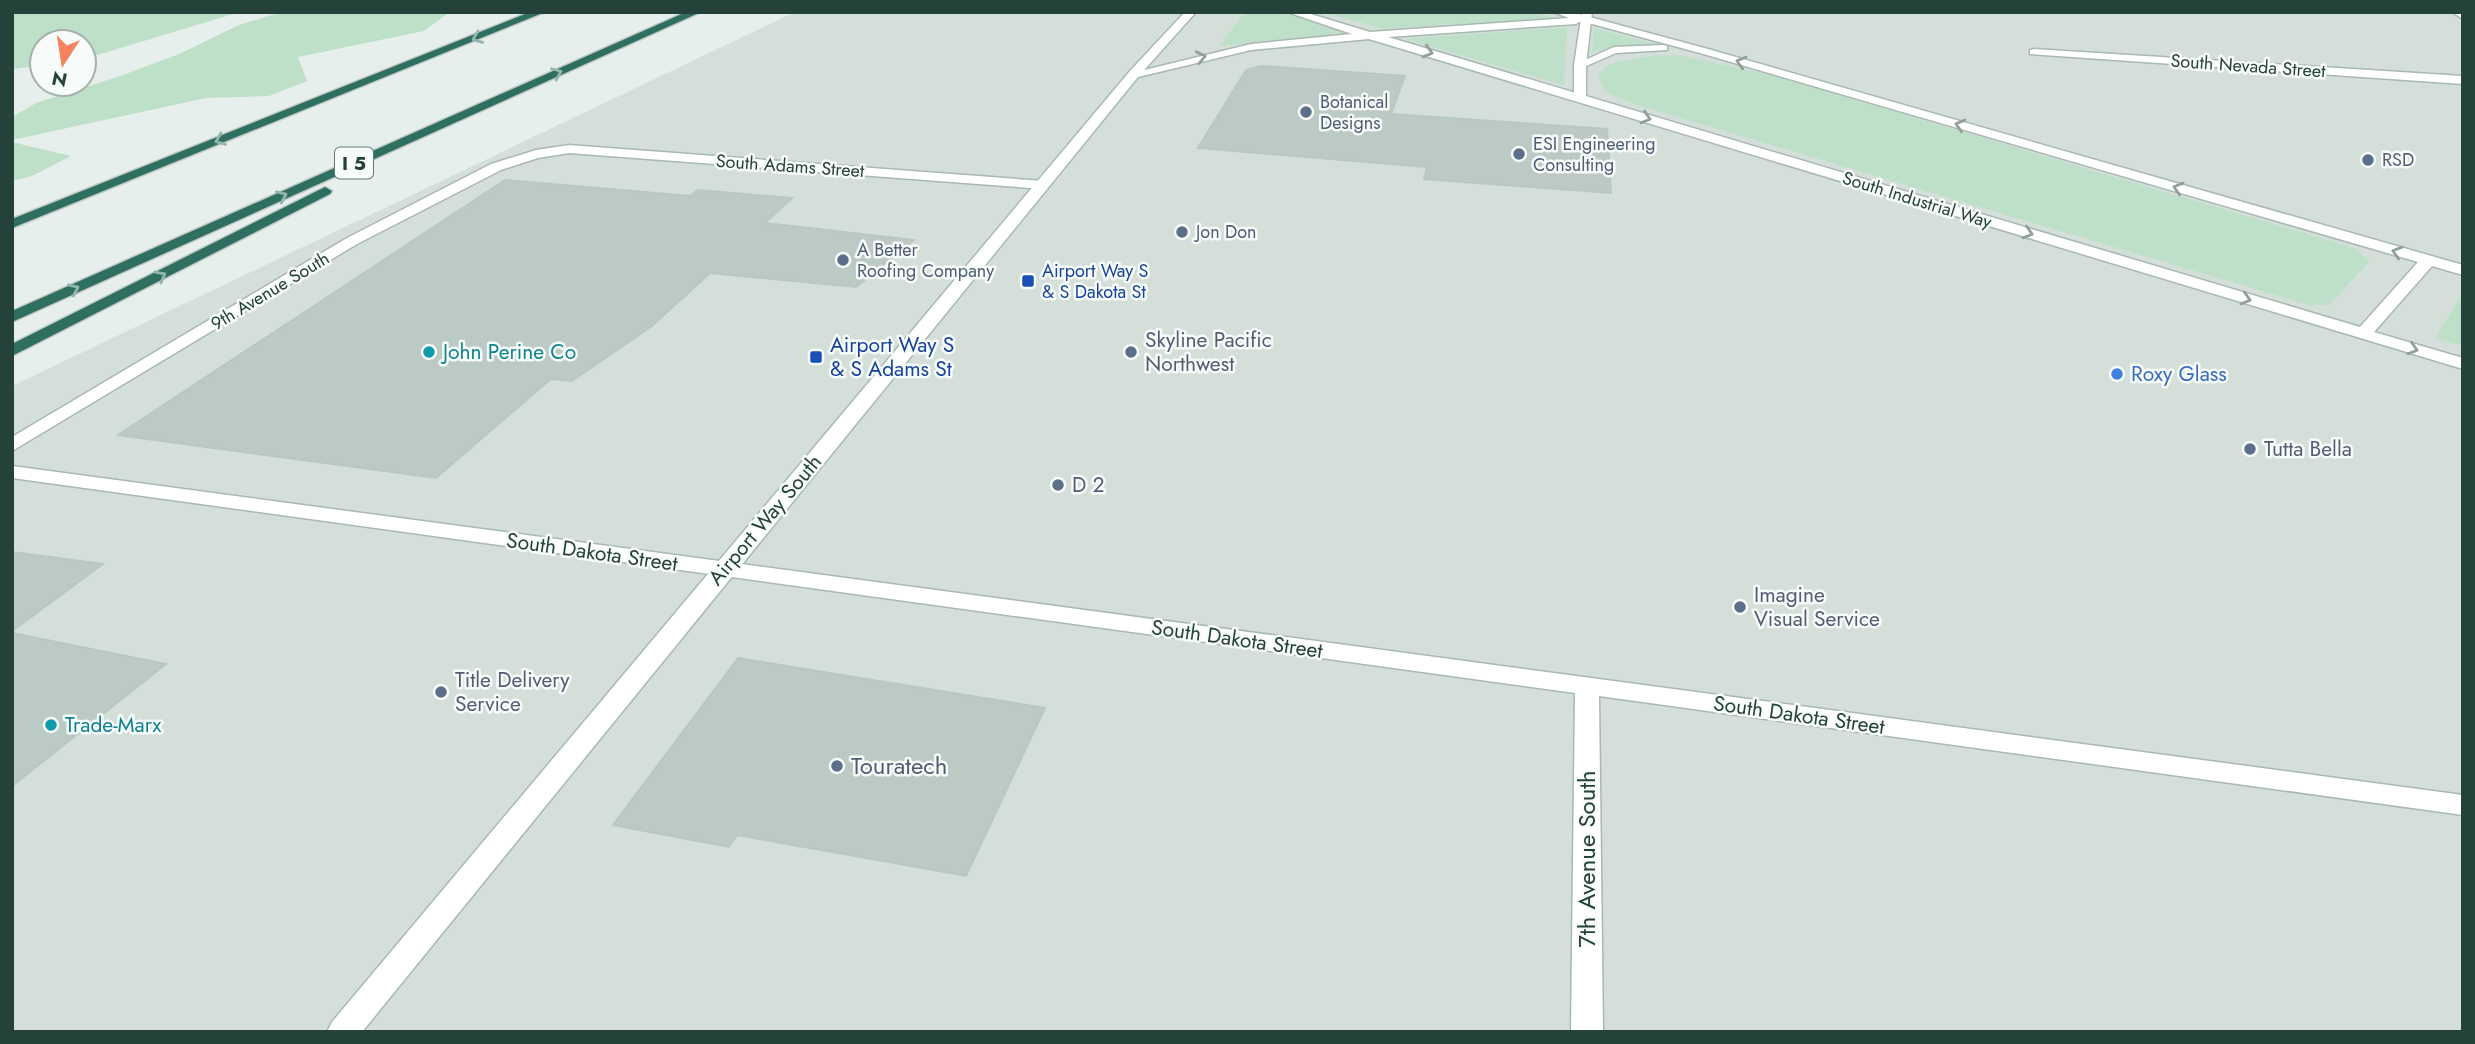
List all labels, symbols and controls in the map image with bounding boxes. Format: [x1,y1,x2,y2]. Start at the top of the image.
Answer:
north arrow [28,28,98,98]
one-way arrow [472,29,484,43]
one-way arrow [1422,44,1434,59]
street label: South Nevada Street [2170,48,2327,84]
one-way arrow [1195,51,1207,66]
one-way arrow [1736,56,1748,71]
text: N [49,64,70,94]
one-way arrow [550,67,562,81]
place label: Botanical Designs [1320,89,1388,136]
marker: Botanical Designs [1298,104,1314,120]
one-way arrow [1640,109,1652,124]
one-way arrow [1954,119,1966,134]
place label: ESI Engineering Consulting [1533,131,1655,178]
one-way arrow [215,132,227,146]
marker: ESI Engineering Consulting [1511,146,1527,162]
place label: RSD [2382,147,2414,173]
road number: I 5 [335,148,373,178]
street label: South Adams Street [715,148,866,184]
marker: RSD [2360,152,2376,168]
street label: South Industrial Way [1839,165,1995,235]
one-way arrow [2173,182,2185,197]
one-way arrow [275,190,287,204]
place label: Jon Don [1194,219,1257,245]
marker: Jon Don [1174,224,1190,240]
one-way arrow [2022,225,2034,240]
place label: A Better Roofing Company [857,237,994,284]
street label: 9th Avenue South [206,245,334,337]
one-way arrow [2391,245,2403,260]
marker: A Better Roofing Company [835,252,851,268]
place label: Airport Way S & S Dakota St [1042,258,1149,305]
one-way arrow [154,271,166,285]
marker: Airport Way S & S Dakota St [1020,273,1036,289]
one-way arrow [67,283,80,297]
one-way arrow [2239,291,2252,305]
place label: Skyline Pacific Northwest [1145,325,1272,379]
place label: Airport Way S & S Adams St [830,330,954,384]
place label: John Perine Co [440,337,576,367]
one-way arrow [2407,341,2419,356]
marker: John Perine Co [421,344,437,360]
marker: Skyline Pacific Northwest [1123,344,1139,360]
marker: Airport Way S & S Adams St [808,349,824,365]
place label: Roxy Glass [2131,359,2227,389]
marker: Roxy Glass [2109,366,2125,382]
place label: Tutta Bella [2264,434,2352,464]
marker: Tutta Bella [2242,441,2258,457]
street label: Airport Way South [701,448,829,592]
place label: D 2 [1072,470,1105,500]
marker: D 2 [1050,477,1066,493]
street label: South Dakota Street [504,525,680,579]
place label: Imagine Visual Service [1754,580,1880,634]
marker: Imagine Visual Service [1732,599,1748,615]
street label: South Dakota Street [1149,612,1325,666]
place label: Title Delivery Service [455,665,570,719]
marker: Title Delivery Service [433,684,449,700]
street label: South Dakota Street [1711,688,1887,742]
place label: Trade-Marx [65,710,162,740]
marker: Trade-Marx [43,717,59,733]
place label: Touratech [851,748,947,783]
marker: Touratech [829,758,845,774]
street label: 7th Avenue South [1569,770,1604,948]

